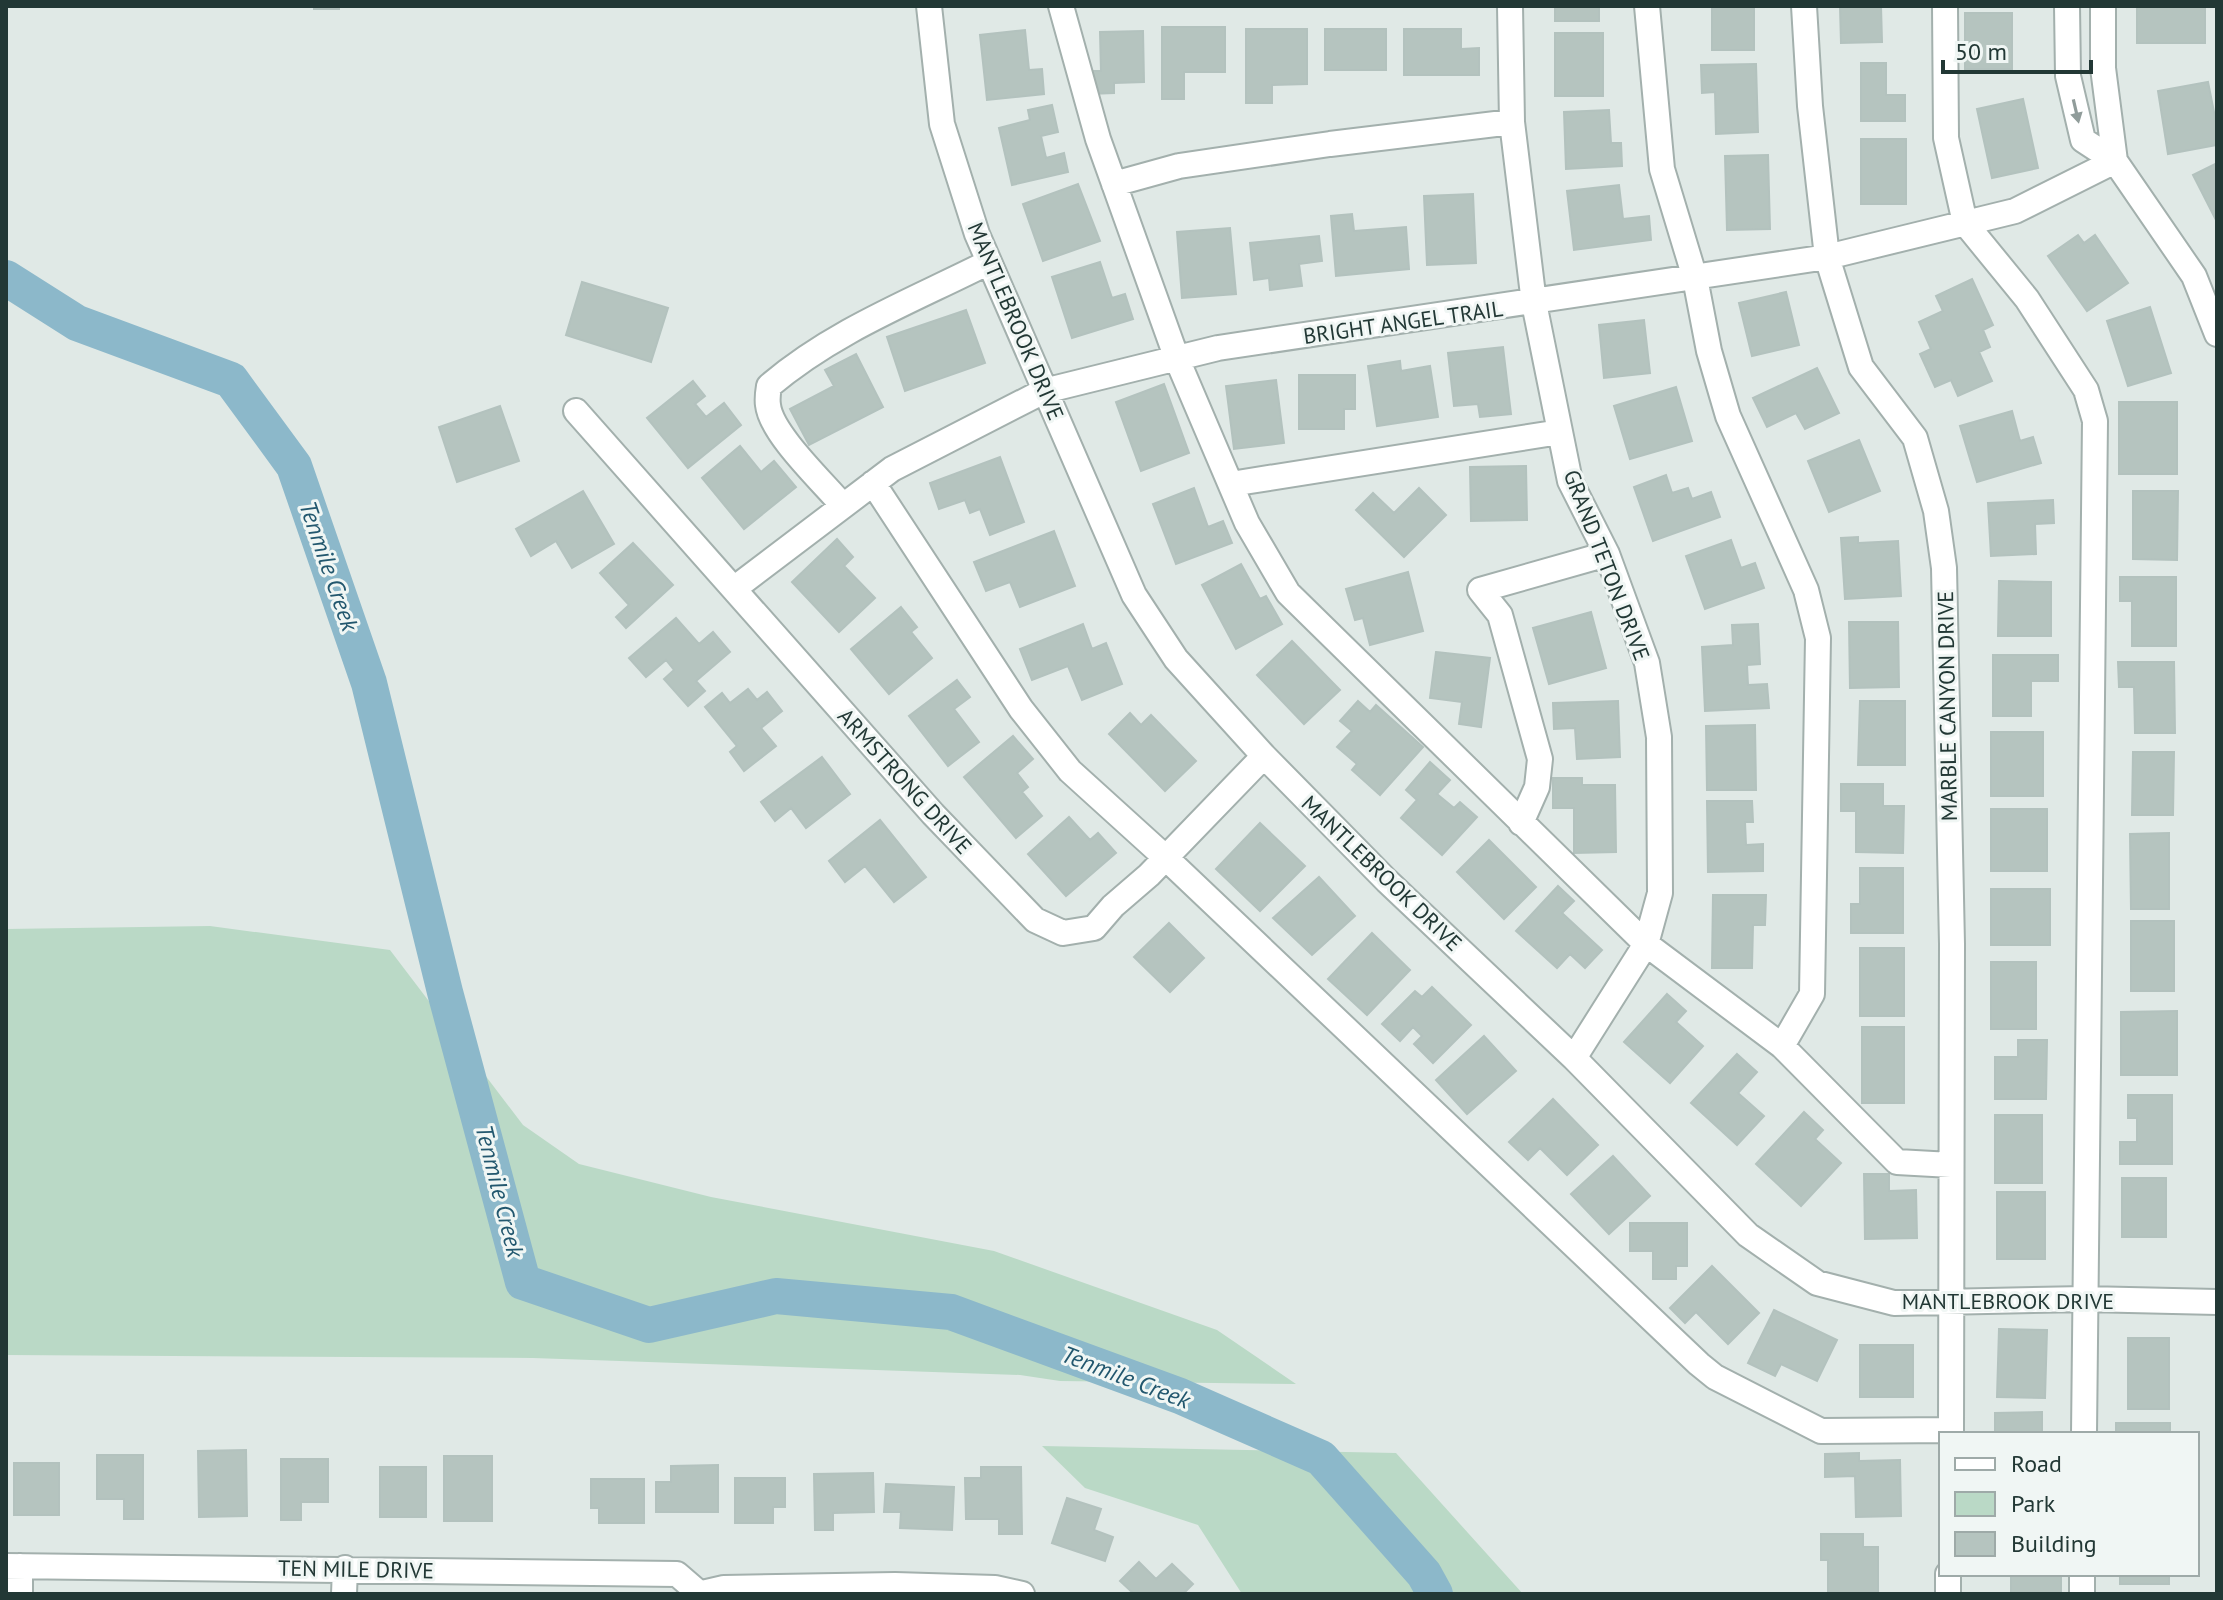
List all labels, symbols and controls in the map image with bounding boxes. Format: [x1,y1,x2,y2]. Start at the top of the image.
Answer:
scale bar [1943,24,2091,74]
text: 50 m [1955,36,2007,67]
one-way arrow [2071,99,2083,124]
street label: MANTLEBROOK DRIVE [962,218,1070,424]
street label: BRIGHT ANGEL TRAIL [1302,294,1504,350]
street label: GRAND TETON DRIVE [1558,466,1656,664]
water label: Tenmile Creek [292,497,366,636]
street label: MARBLE CANYON DRIVE [1931,591,1963,821]
street label: ARMSTRONG DRIVE [832,702,978,860]
street label: MANTLEBROOK DRIVE [1296,789,1468,957]
water label: Tenmile Creek [469,1122,532,1262]
street label: MANTLEBROOK DRIVE [1902,1287,2114,1315]
water label: Tenmile Creek [1057,1338,1196,1416]
legend [1939,1432,2199,1576]
text: Road [2011,1448,2062,1479]
text: Park [2011,1488,2056,1519]
text: Building [2011,1528,2097,1559]
street label: TEN MILE DRIVE [278,1554,434,1584]

